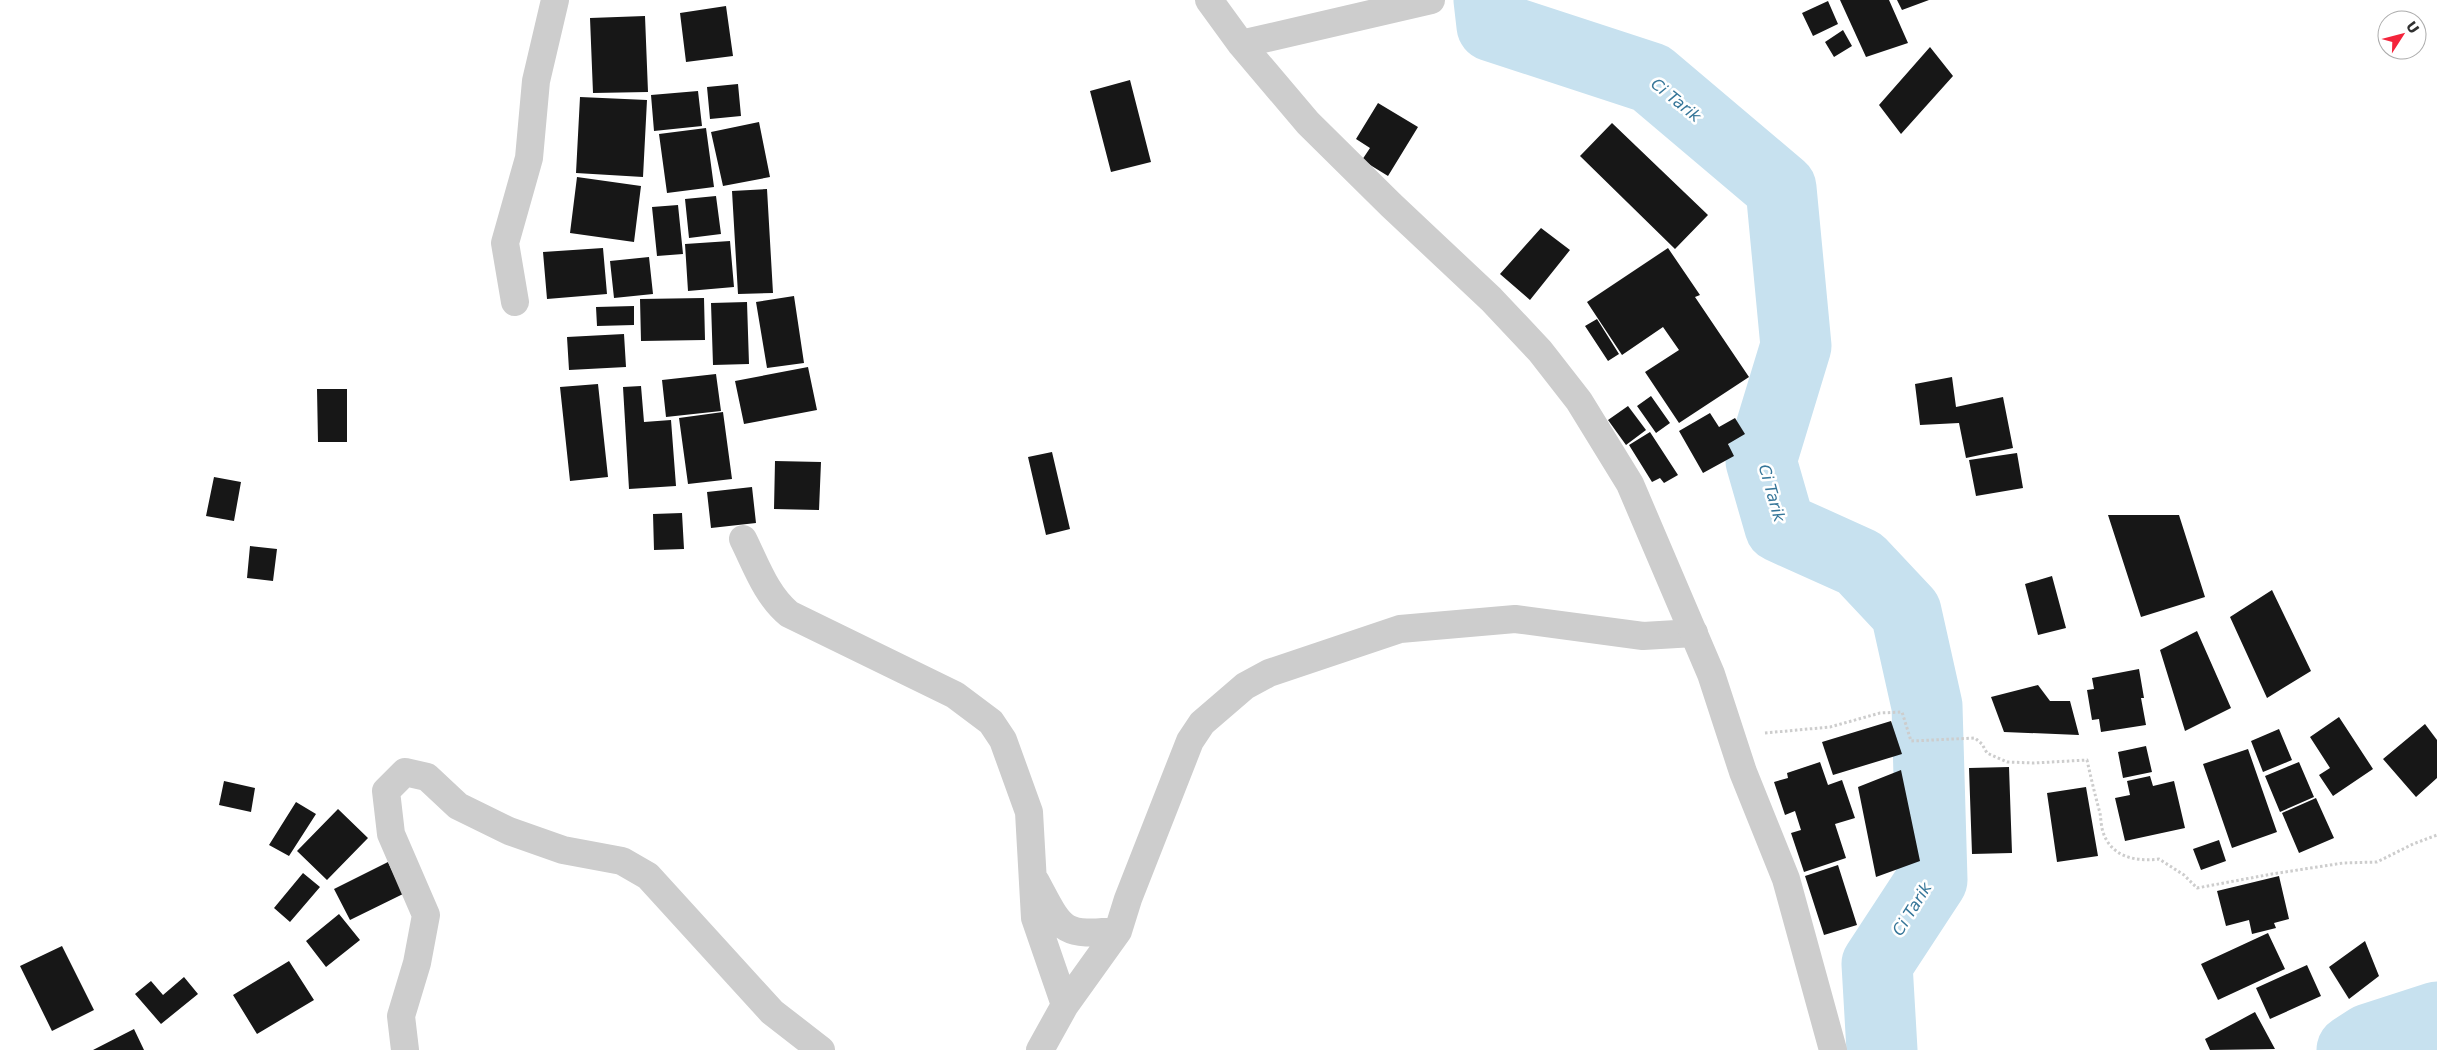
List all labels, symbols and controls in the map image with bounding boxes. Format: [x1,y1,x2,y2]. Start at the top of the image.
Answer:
north arrow [2377,10,2427,60]
text: U [2403,18,2422,37]
water label: Ci Tarik [1647,74,1705,126]
water label: Ci Tarik [1755,462,1789,525]
water label: Ci Tarik [1888,878,1936,939]

